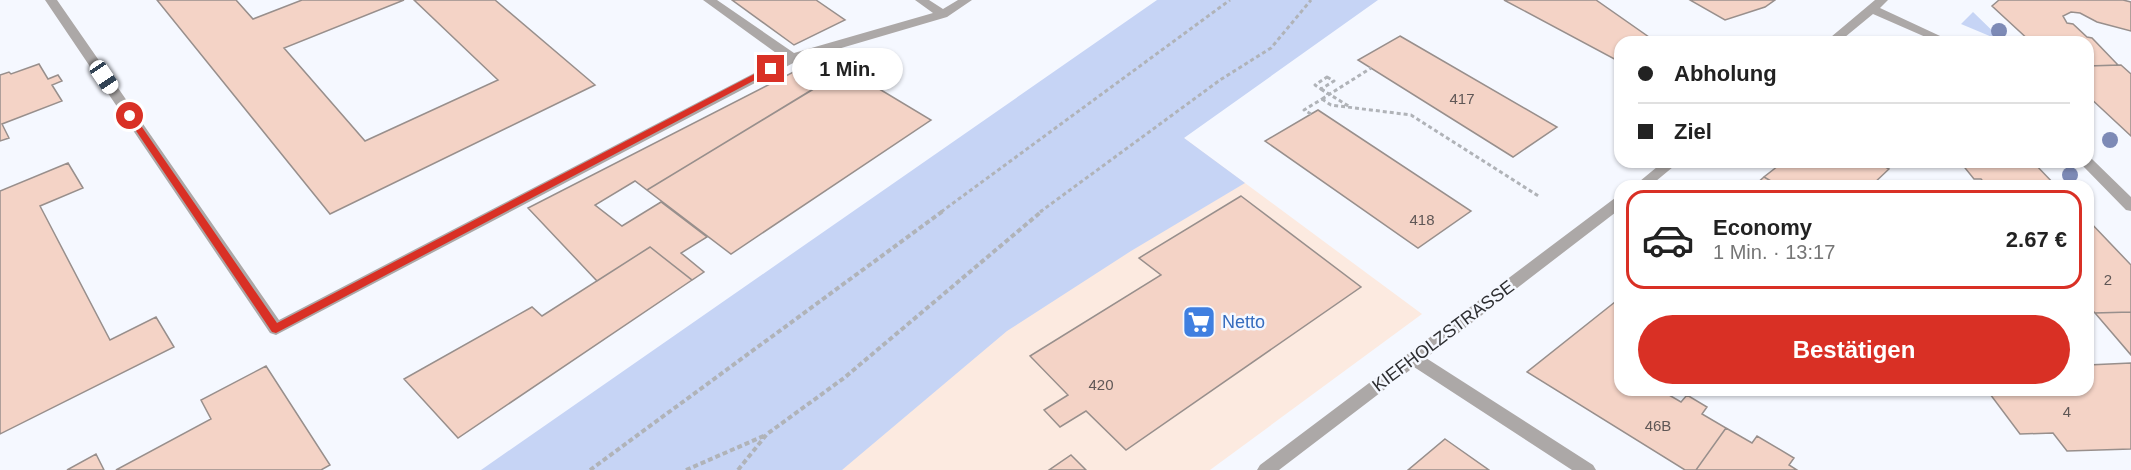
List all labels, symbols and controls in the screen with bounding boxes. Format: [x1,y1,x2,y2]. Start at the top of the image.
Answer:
callout: 1 Min. [792,48,903,90]
route end [757,55,784,82]
car [86,57,122,97]
text: 1 Min. [819,58,876,80]
text: Abholung [1674,61,1777,86]
house number: 417 [1449,90,1475,107]
route start [116,102,143,129]
text: Ziel [1674,119,1712,144]
house number: 418 [1409,211,1435,228]
icon: car [1641,213,1695,267]
text: Economy [1713,215,1812,240]
text: 2.67 € [2006,227,2067,252]
text: 1 Min. · 13:17 [1713,241,1835,263]
house number: 2 [2104,271,2112,288]
street label: KIEFHOLZSTRASSE [1368,276,1518,396]
supermarket icon: Netto [1181,304,1217,340]
place label: Netto [1222,312,1265,332]
button: Bestätigen [1638,315,2070,384]
house number: 420 [1088,376,1114,393]
house number: 4 [2063,403,2071,420]
house number: 46B [1645,417,1671,434]

